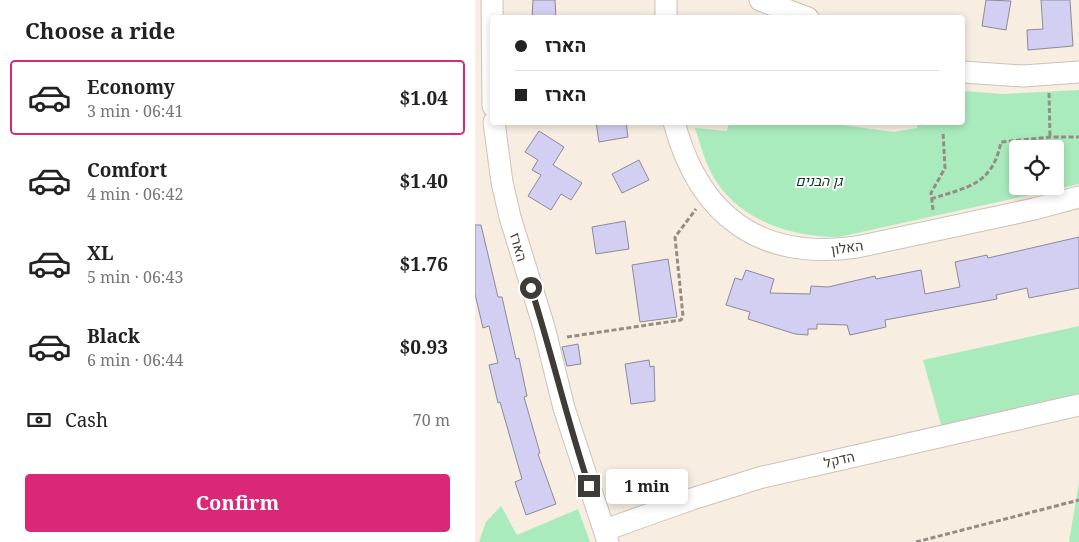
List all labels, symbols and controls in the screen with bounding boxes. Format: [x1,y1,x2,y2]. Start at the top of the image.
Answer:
text: Choose a ride [25,15,175,45]
text: הארז [545,32,586,58]
text: Economy [87,74,175,100]
icon: car [27,75,72,120]
text: הארז [545,81,586,107]
text: $1.04 [399,85,448,111]
text: 3 min · 06:41 [87,100,183,122]
map controls [1009,140,1064,195]
button: locate [1009,140,1064,195]
text: Comfort [87,157,167,183]
icon: car [27,158,72,203]
text: $1.40 [399,168,448,194]
park label: גן הבנים [796,171,844,190]
text: 4 min · 06:42 [87,183,183,205]
street label: הארז [506,230,532,264]
street label: האלון [830,235,864,259]
text: XL [87,240,113,266]
icon: car [27,241,72,286]
text: $1.76 [399,251,448,277]
text: 5 min · 06:43 [87,266,183,288]
route start [520,277,542,299]
text: Black [87,323,140,349]
icon: car [27,324,72,369]
text: $0.93 [399,334,448,360]
text: 6 min · 06:44 [87,349,183,371]
icon: cash [25,406,53,434]
text: Cash [65,407,108,433]
text: 70 m [413,409,450,431]
street label: הדקל [822,446,856,472]
callout: 1 min [607,468,689,504]
button: Confirm [25,474,450,532]
route end [578,475,600,497]
text: 1 min [624,475,670,497]

